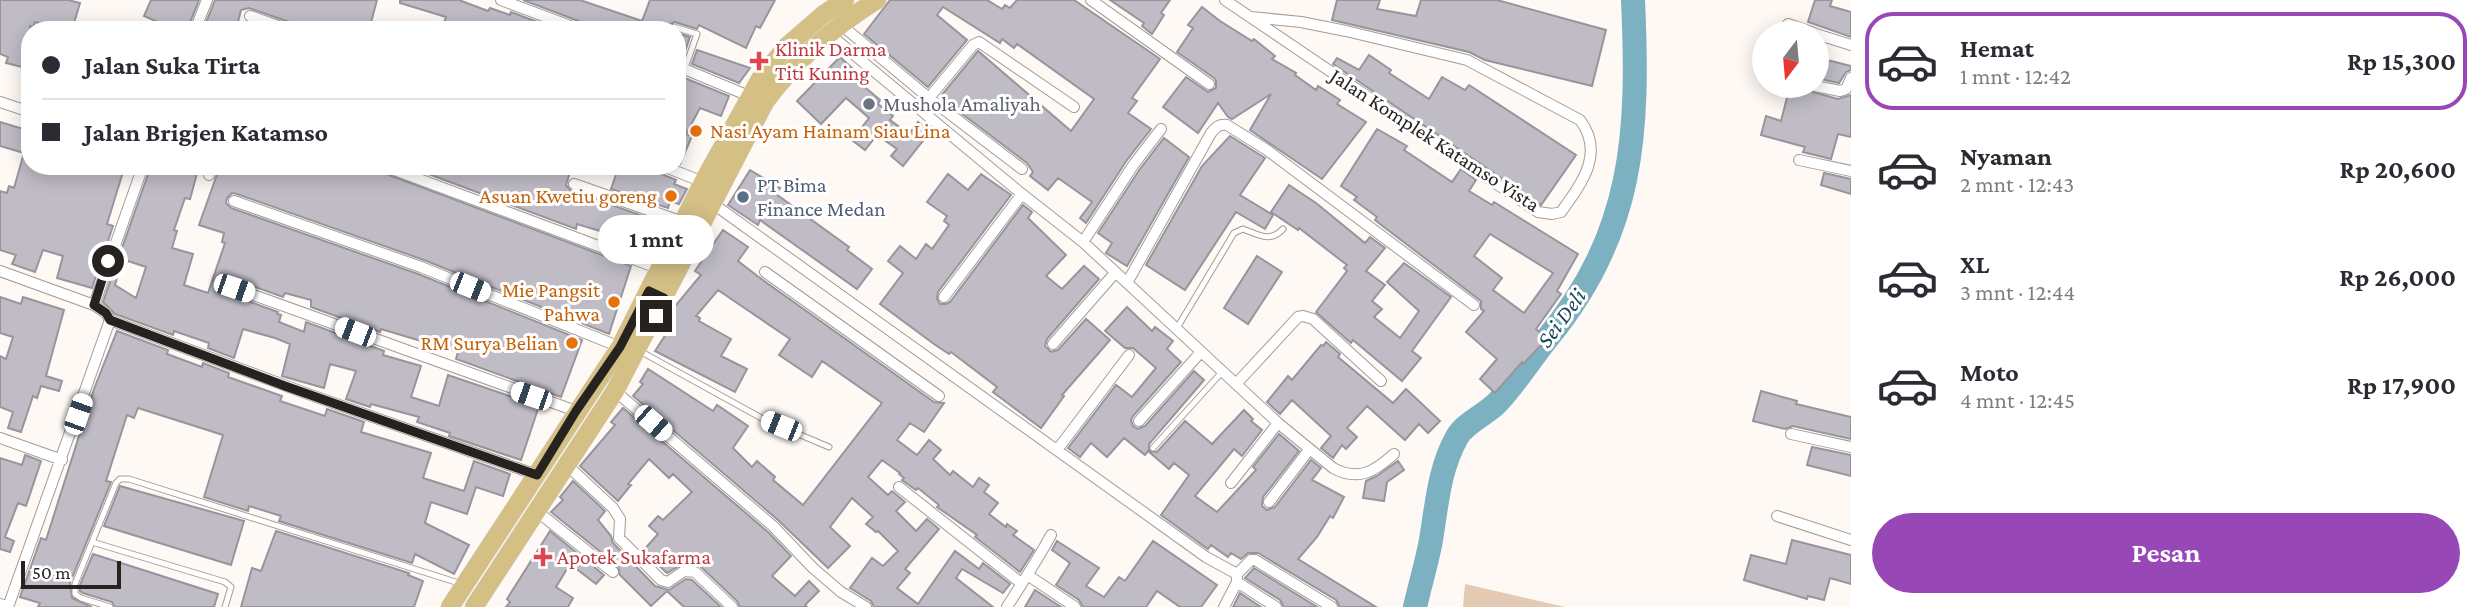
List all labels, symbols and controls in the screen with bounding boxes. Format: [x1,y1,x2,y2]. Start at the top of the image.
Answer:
north arrow [1752,21,1829,98]
map controls [1752,21,1829,98]
icon: car [1876,30,1939,93]
text: Hemat [1960,34,2034,63]
place label: Klinik Darma Titi Kuning [775,37,887,85]
text: Rp 15,300 [2347,47,2456,76]
text: Jalan Suka Tirta [84,51,260,80]
marker: Klinik Darma Titi Kuning [749,51,769,71]
street label: Jalan Komplek Katamso Vista [1324,62,1544,217]
text: 1 mnt · 12:42 [1960,63,2071,89]
place label: Mushola Amaliyah [883,92,1041,116]
marker: Mushola Amaliyah [861,96,877,112]
text: Jalan Brigjen Katamso [84,118,328,147]
place label: Nasi Ayam Hainam Siau Lina [710,119,951,143]
marker: Nasi Ayam Hainam Siau Lina [688,123,704,139]
icon: car [1876,138,1939,201]
text: Nyaman [1960,142,2052,171]
text: Rp 20,600 [2340,155,2456,184]
text: 2 mnt · 12:43 [1960,171,2074,197]
place label: PT Bima Finance Medan [757,173,886,221]
place label: Asuan Kwetiu goreng [479,184,657,208]
marker: Asuan Kwetiu goreng [663,188,679,204]
marker: PT Bima Finance Medan [735,189,751,205]
callout: 1 mnt [598,215,714,264]
text: 1 mnt [629,226,683,252]
route start [92,245,124,277]
icon: car [1876,246,1939,309]
text: XL [1960,250,1989,279]
text: Rp 26,000 [2339,263,2456,292]
car [447,269,494,305]
car [211,271,258,305]
place label: Mie Pangsit Pahwa [502,278,601,326]
text: 3 mnt · 12:44 [1960,279,2075,305]
water label: Sei Deli [1531,283,1591,352]
marker: Mie Pangsit Pahwa [606,294,622,310]
route end [640,300,672,332]
car [332,315,379,349]
place label: RM Surya Belian [421,331,558,355]
marker: RM Surya Belian [564,335,580,351]
icon: car [1876,354,1939,417]
text: Moto [1960,358,2019,387]
text: Rp 17,900 [2347,371,2456,400]
car [508,379,555,413]
text: 4 mnt · 12:45 [1960,387,2075,413]
car [62,391,95,437]
car [631,401,676,445]
car [758,408,805,444]
button: Pesan [1872,513,2460,593]
place label: Apotek Sukafarma [557,545,711,569]
marker: Apotek Sukafarma [535,549,551,565]
scale bar [21,558,121,590]
text: 50 m [32,562,71,583]

